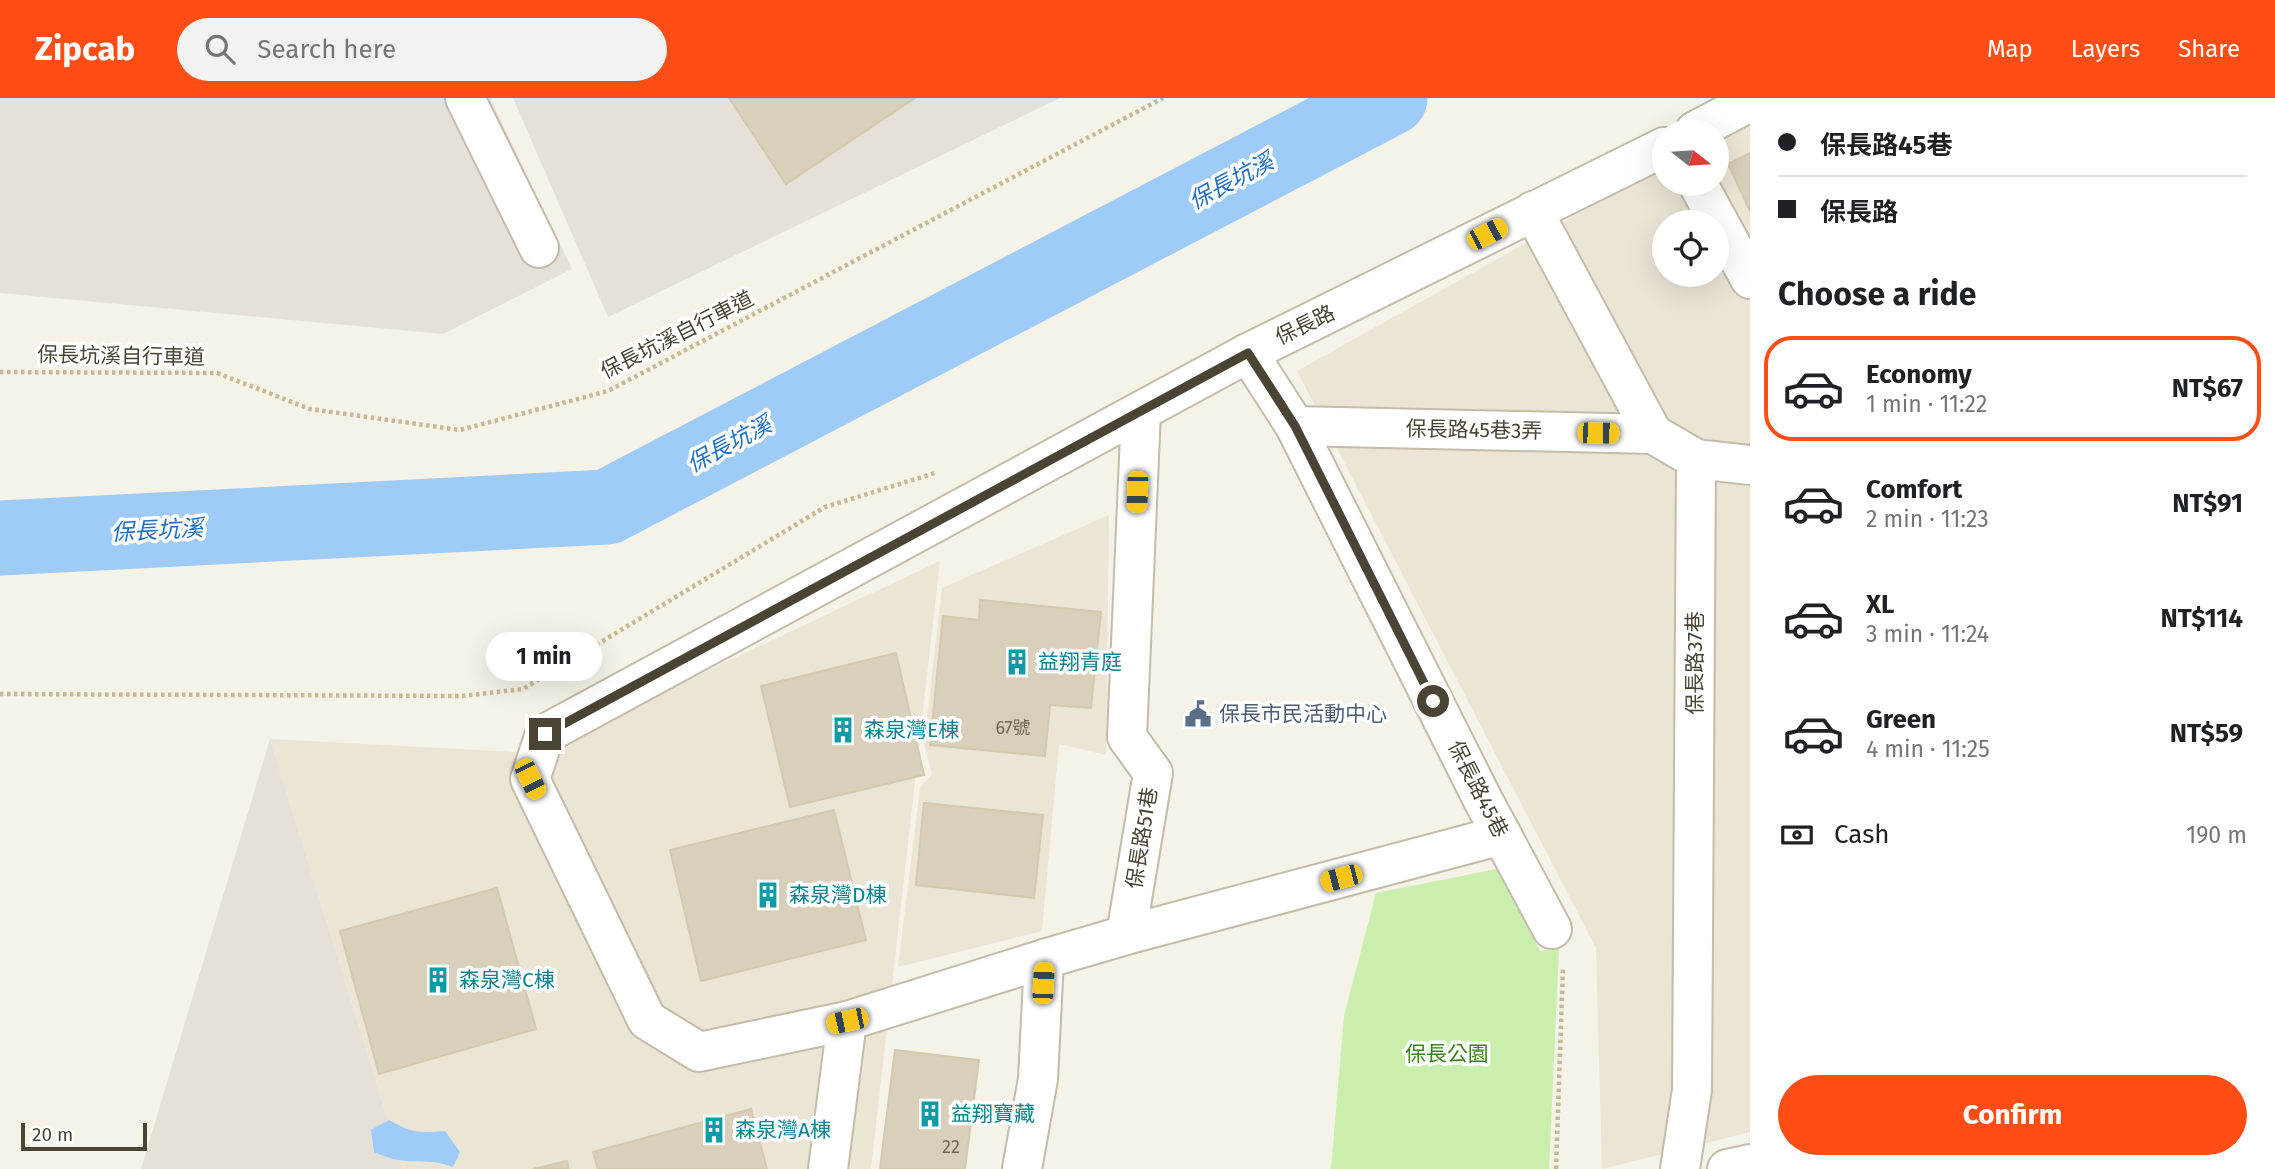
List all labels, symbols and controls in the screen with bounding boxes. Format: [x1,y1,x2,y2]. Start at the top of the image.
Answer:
search box [177,18,667,81]
text: Zipcab [35,29,135,69]
icon: search [201,30,239,68]
text: Search here [257,34,396,65]
text: Map [1987,35,2033,63]
text: Layers [2071,35,2140,63]
text: Share [2178,35,2240,63]
north arrow [1652,119,1729,196]
map controls [1652,119,1729,287]
text: 保長路45巷 [1820,130,1952,161]
water label: 保長坑溪 [1184,146,1281,215]
text: 保長路 [1820,197,1898,228]
button: locate [1652,210,1729,287]
car [1464,215,1511,253]
text: Choose a ride [1778,275,1976,313]
street label: 保長坑溪自行車道 [596,285,758,385]
street label: 保長路 [1271,300,1339,350]
street label: 保長坑溪自行車道 [37,342,205,370]
icon: car [1782,357,1845,420]
text: Economy [1866,359,1972,390]
text: NT$67 [2172,373,2243,404]
text: 1 min · 11:22 [1866,390,1987,418]
water label: 保長坑溪 [682,409,779,478]
street label: 保長路45巷3弄 [1405,416,1543,444]
car [1577,422,1620,444]
car [1126,471,1149,513]
icon: car [1782,472,1845,535]
text: Comfort [1866,474,1962,505]
text: NT$91 [2172,488,2243,519]
text: 2 min · 11:23 [1866,505,1989,533]
water label: 保長坑溪 [110,513,207,546]
icon: car [1782,587,1845,650]
text: XL [1866,589,1894,620]
text: NT$114 [2161,603,2243,634]
street label: 保長路37巷 [1682,611,1708,715]
text: 3 min · 11:24 [1866,620,1989,648]
callout: 1 min [487,632,603,682]
text: 1 min [516,642,572,670]
building icon: 益翔青庭 [1002,647,1032,677]
place label: 益翔青庭 [1038,649,1122,675]
route start [1417,685,1449,717]
public building icon: 保長市民活動中心 [1183,699,1213,729]
place label: 保長市民活動中心 [1219,701,1387,727]
icon: car [1782,702,1845,765]
text: Green [1866,704,1936,735]
building icon: 森泉灣E棟 [828,715,858,745]
place label: 森泉灣E棟 [864,717,959,743]
house number: 67號 [995,717,1031,739]
route end [529,718,561,750]
text: NT$59 [2170,718,2243,749]
text: 4 min · 11:25 [1866,735,1990,763]
street label: 保長路45巷 [1442,736,1514,842]
car [512,756,549,802]
street label: 保長路51巷 [1121,785,1163,891]
icon: cash [1778,816,1816,854]
text: Cash [1834,819,1890,850]
text: 190 m [2186,821,2247,849]
car [1318,862,1365,894]
building icon: 森泉灣D棟 [753,880,783,910]
place label: 森泉灣D棟 [789,882,887,908]
car [1032,961,1055,1005]
building icon: 森泉灣C棟 [423,965,453,995]
place label: 森泉灣C棟 [459,967,555,993]
car [825,1006,870,1036]
park label: 保長公園 [1405,1041,1489,1067]
button: Confirm [1778,1075,2247,1155]
building icon: 益翔寶藏 [915,1099,945,1129]
place label: 益翔寶藏 [951,1101,1035,1127]
building icon: 森泉灣A棟 [699,1115,729,1145]
place label: 森泉灣A棟 [735,1117,831,1143]
scale bar [21,1120,147,1152]
text: 20 m [32,1123,73,1146]
house number: 22 [942,1136,960,1158]

